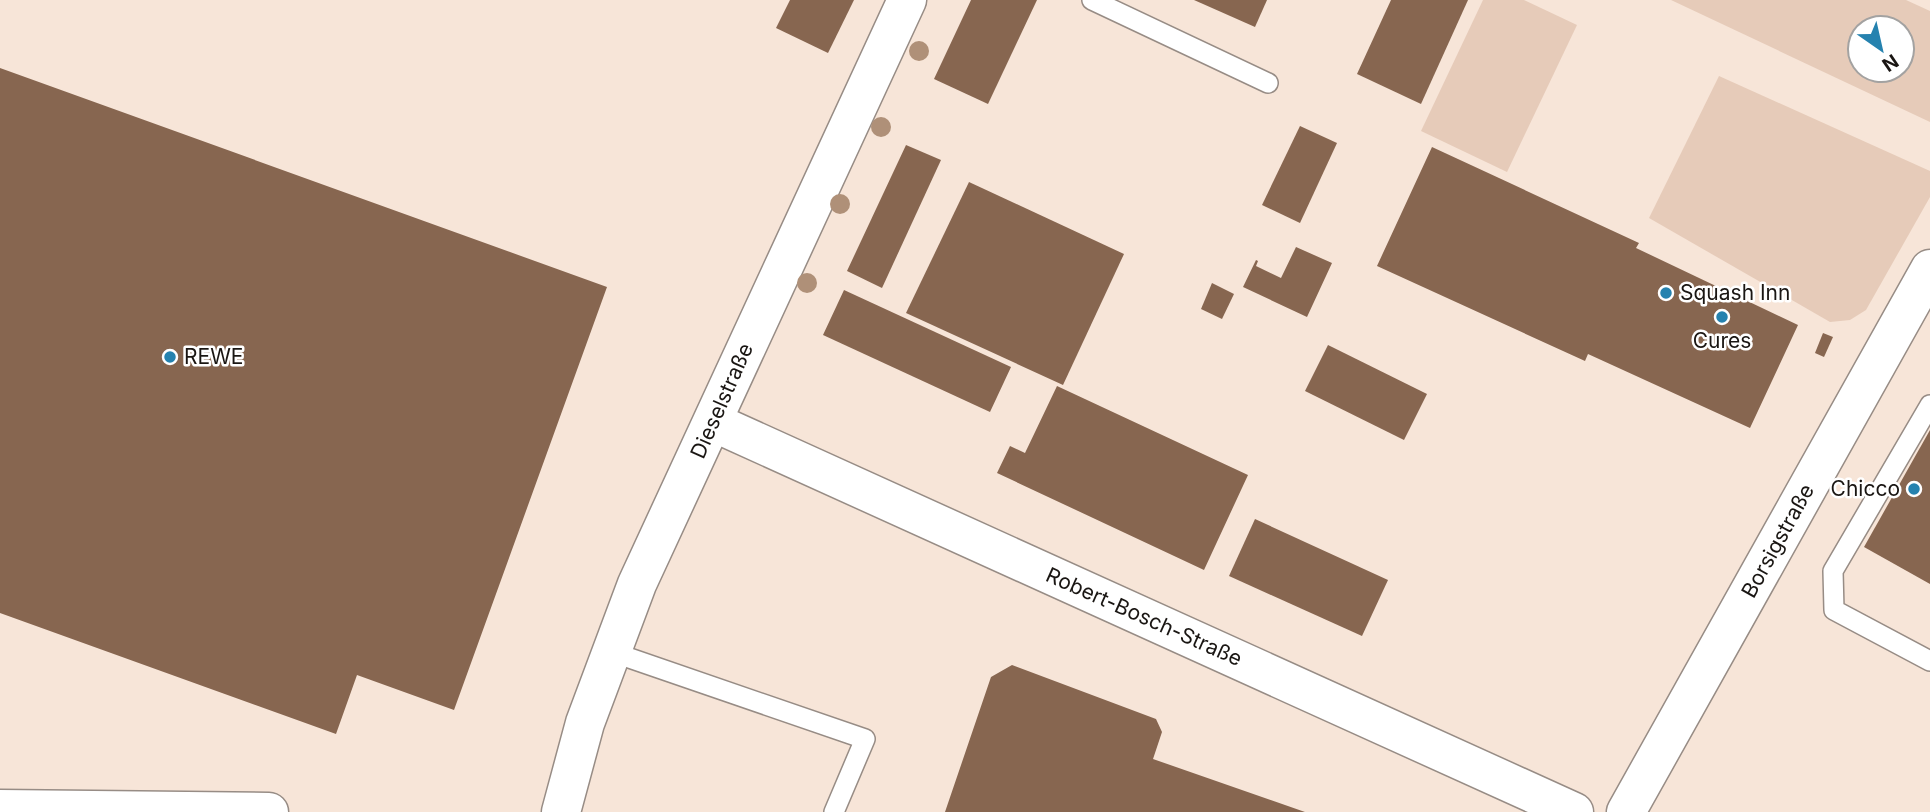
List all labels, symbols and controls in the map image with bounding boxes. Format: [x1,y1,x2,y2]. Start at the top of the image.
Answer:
north arrow [1846,14,1916,84]
text: N [1878,49,1903,76]
place label: Squash Inn [1680,280,1790,305]
marker: Squash Inn [1658,285,1674,301]
marker: Cures [1714,309,1730,325]
place label: Cures [1693,328,1751,353]
street label: Dieselstraße [685,339,758,462]
place label: REWE [184,344,243,369]
marker: REWE [162,349,178,365]
place label: Chicco [1831,476,1900,501]
street label: Borsigstraße [1736,480,1819,602]
marker: Chicco [1906,481,1922,497]
street label: Robert-Bosch-Straße [1042,562,1246,671]

